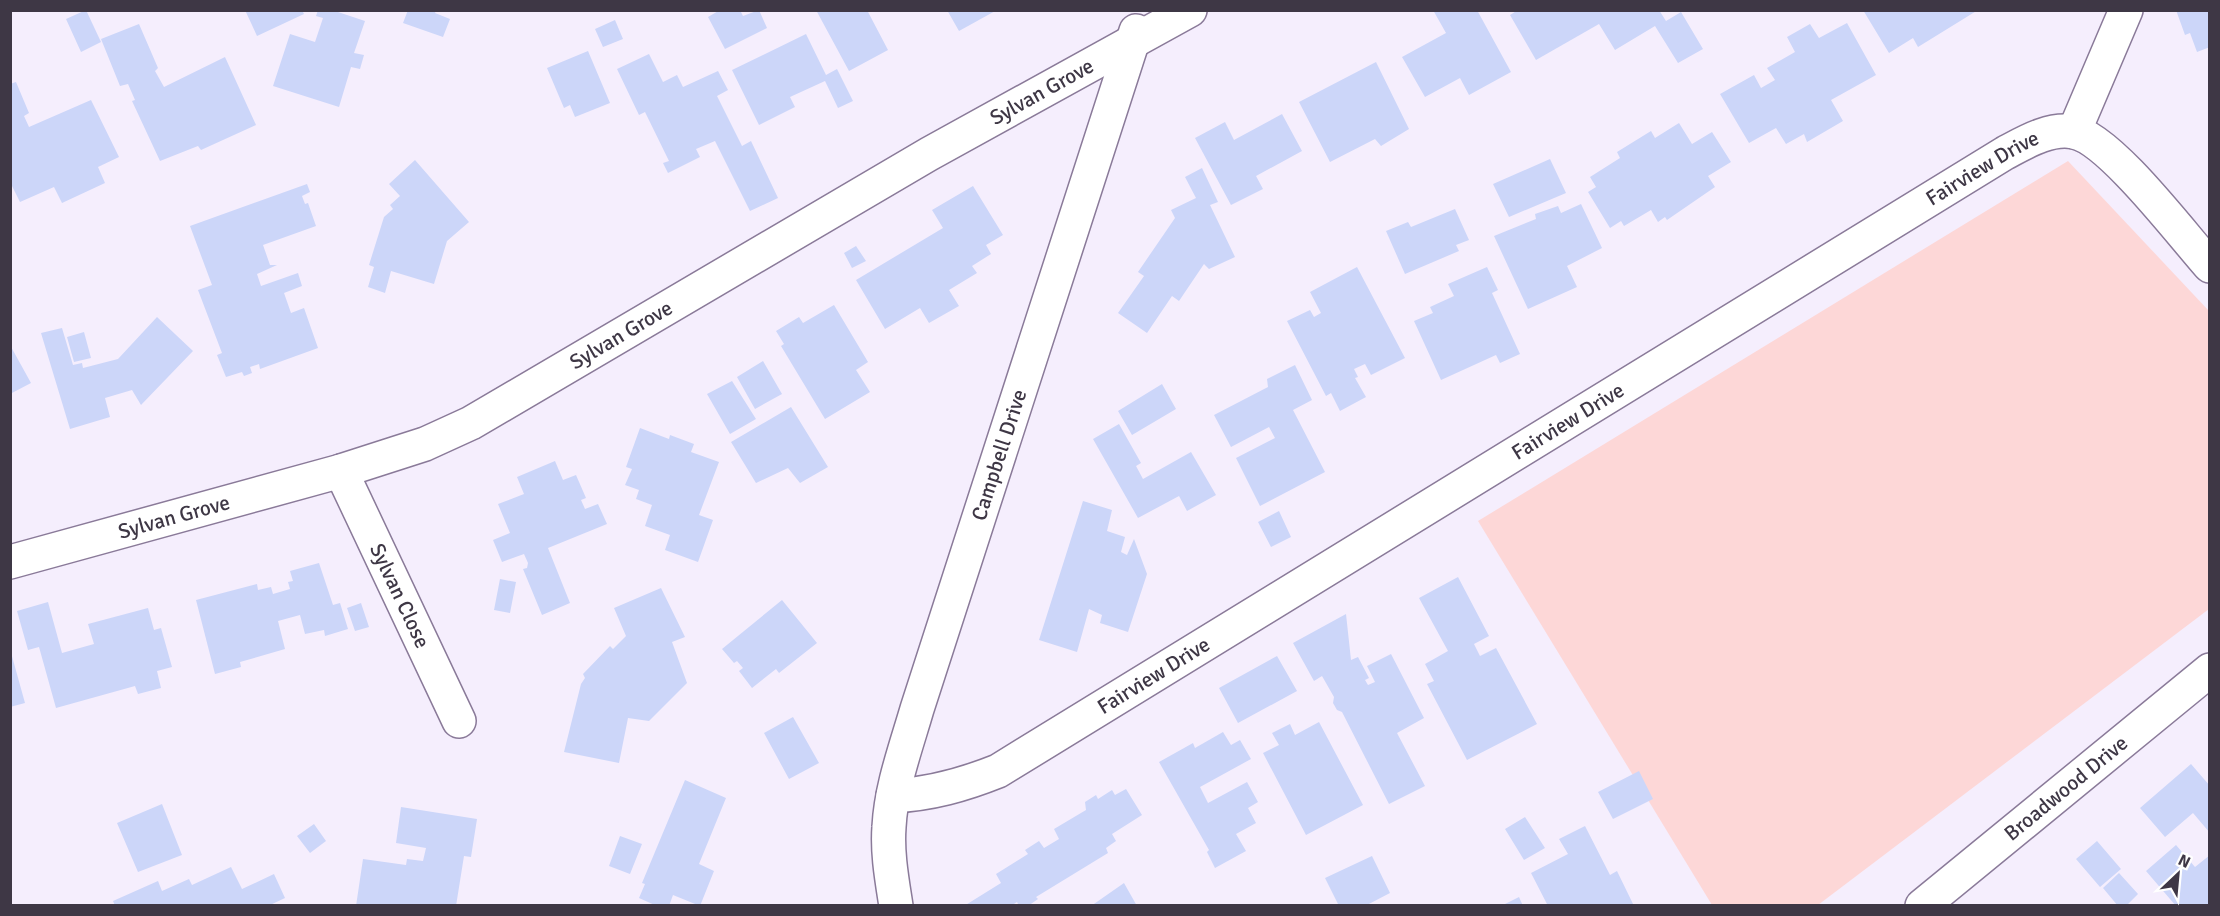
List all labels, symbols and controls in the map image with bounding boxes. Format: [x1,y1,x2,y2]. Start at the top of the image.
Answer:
street label: Sylvan Grove [985,53,1098,131]
street label: Fairview Drive [1921,125,2043,211]
street label: Sylvan Grove [565,295,677,375]
street label: Fairview Drive [1507,377,1629,466]
street label: Campbell Drive [966,386,1032,524]
street label: Sylvan Grove [115,489,233,545]
street label: Sylvan Close [364,539,436,652]
street label: Fairview Drive [1093,631,1215,720]
street label: Broadwood Drive [1999,730,2133,846]
north arrow [2148,844,2208,904]
text: N [2175,850,2194,873]

